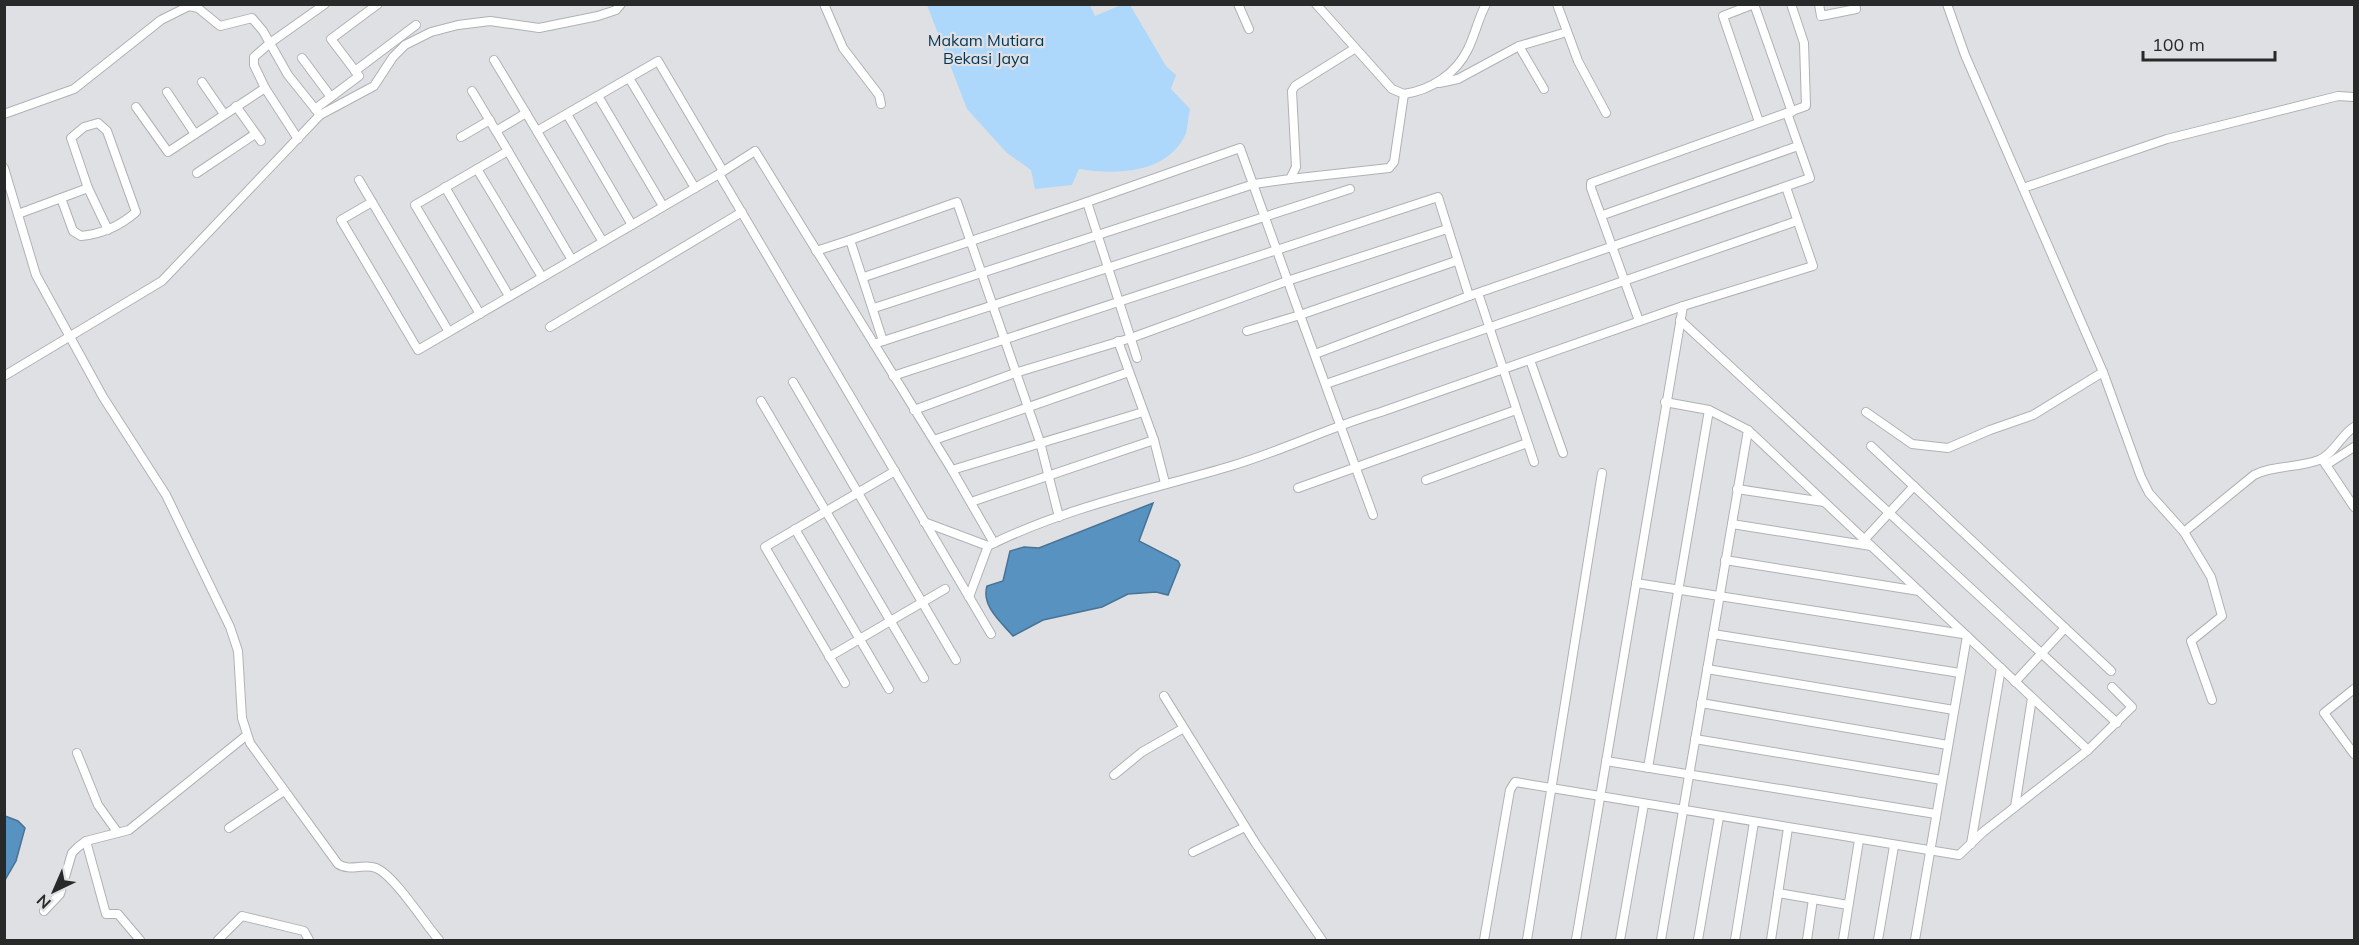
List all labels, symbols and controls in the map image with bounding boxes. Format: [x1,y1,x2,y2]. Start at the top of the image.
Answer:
scale bar [2143,24,2275,62]
park label: Makam Mutiara Bekasi Jaya [928,30,1044,68]
text: 100 m [2152,33,2205,56]
north arrow [24,861,84,921]
text: N [32,890,55,913]

